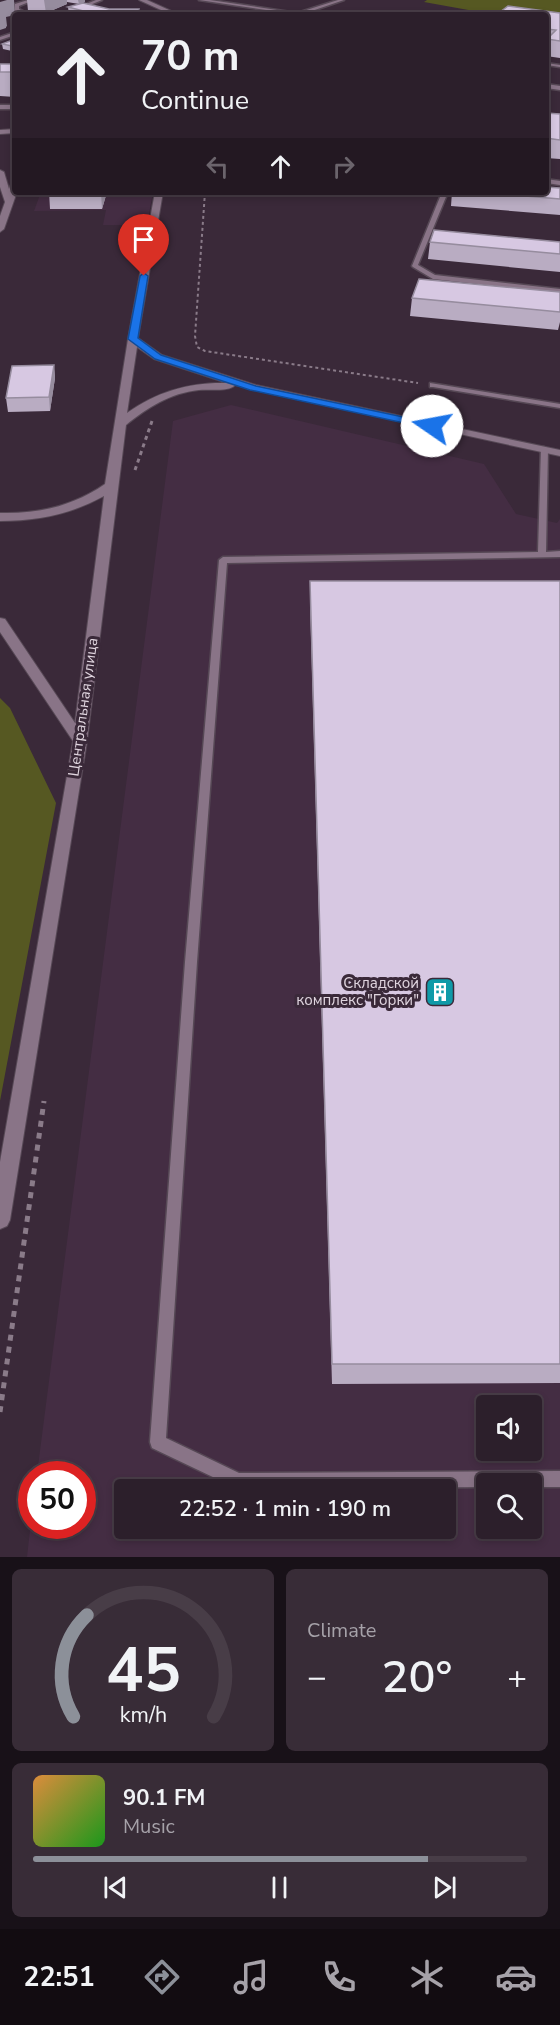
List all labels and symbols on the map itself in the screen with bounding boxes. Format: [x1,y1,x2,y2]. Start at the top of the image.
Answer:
pin [118,214,169,276]
position arrow [400,394,464,458]
street label: Центральная улица [63,636,103,778]
place label: Складской комплекс "Горки" [296,973,419,1010]
building icon: Складской комплекс "Горки" [424,976,456,1008]
speed limit sign: 50 [18,1461,96,1539]

